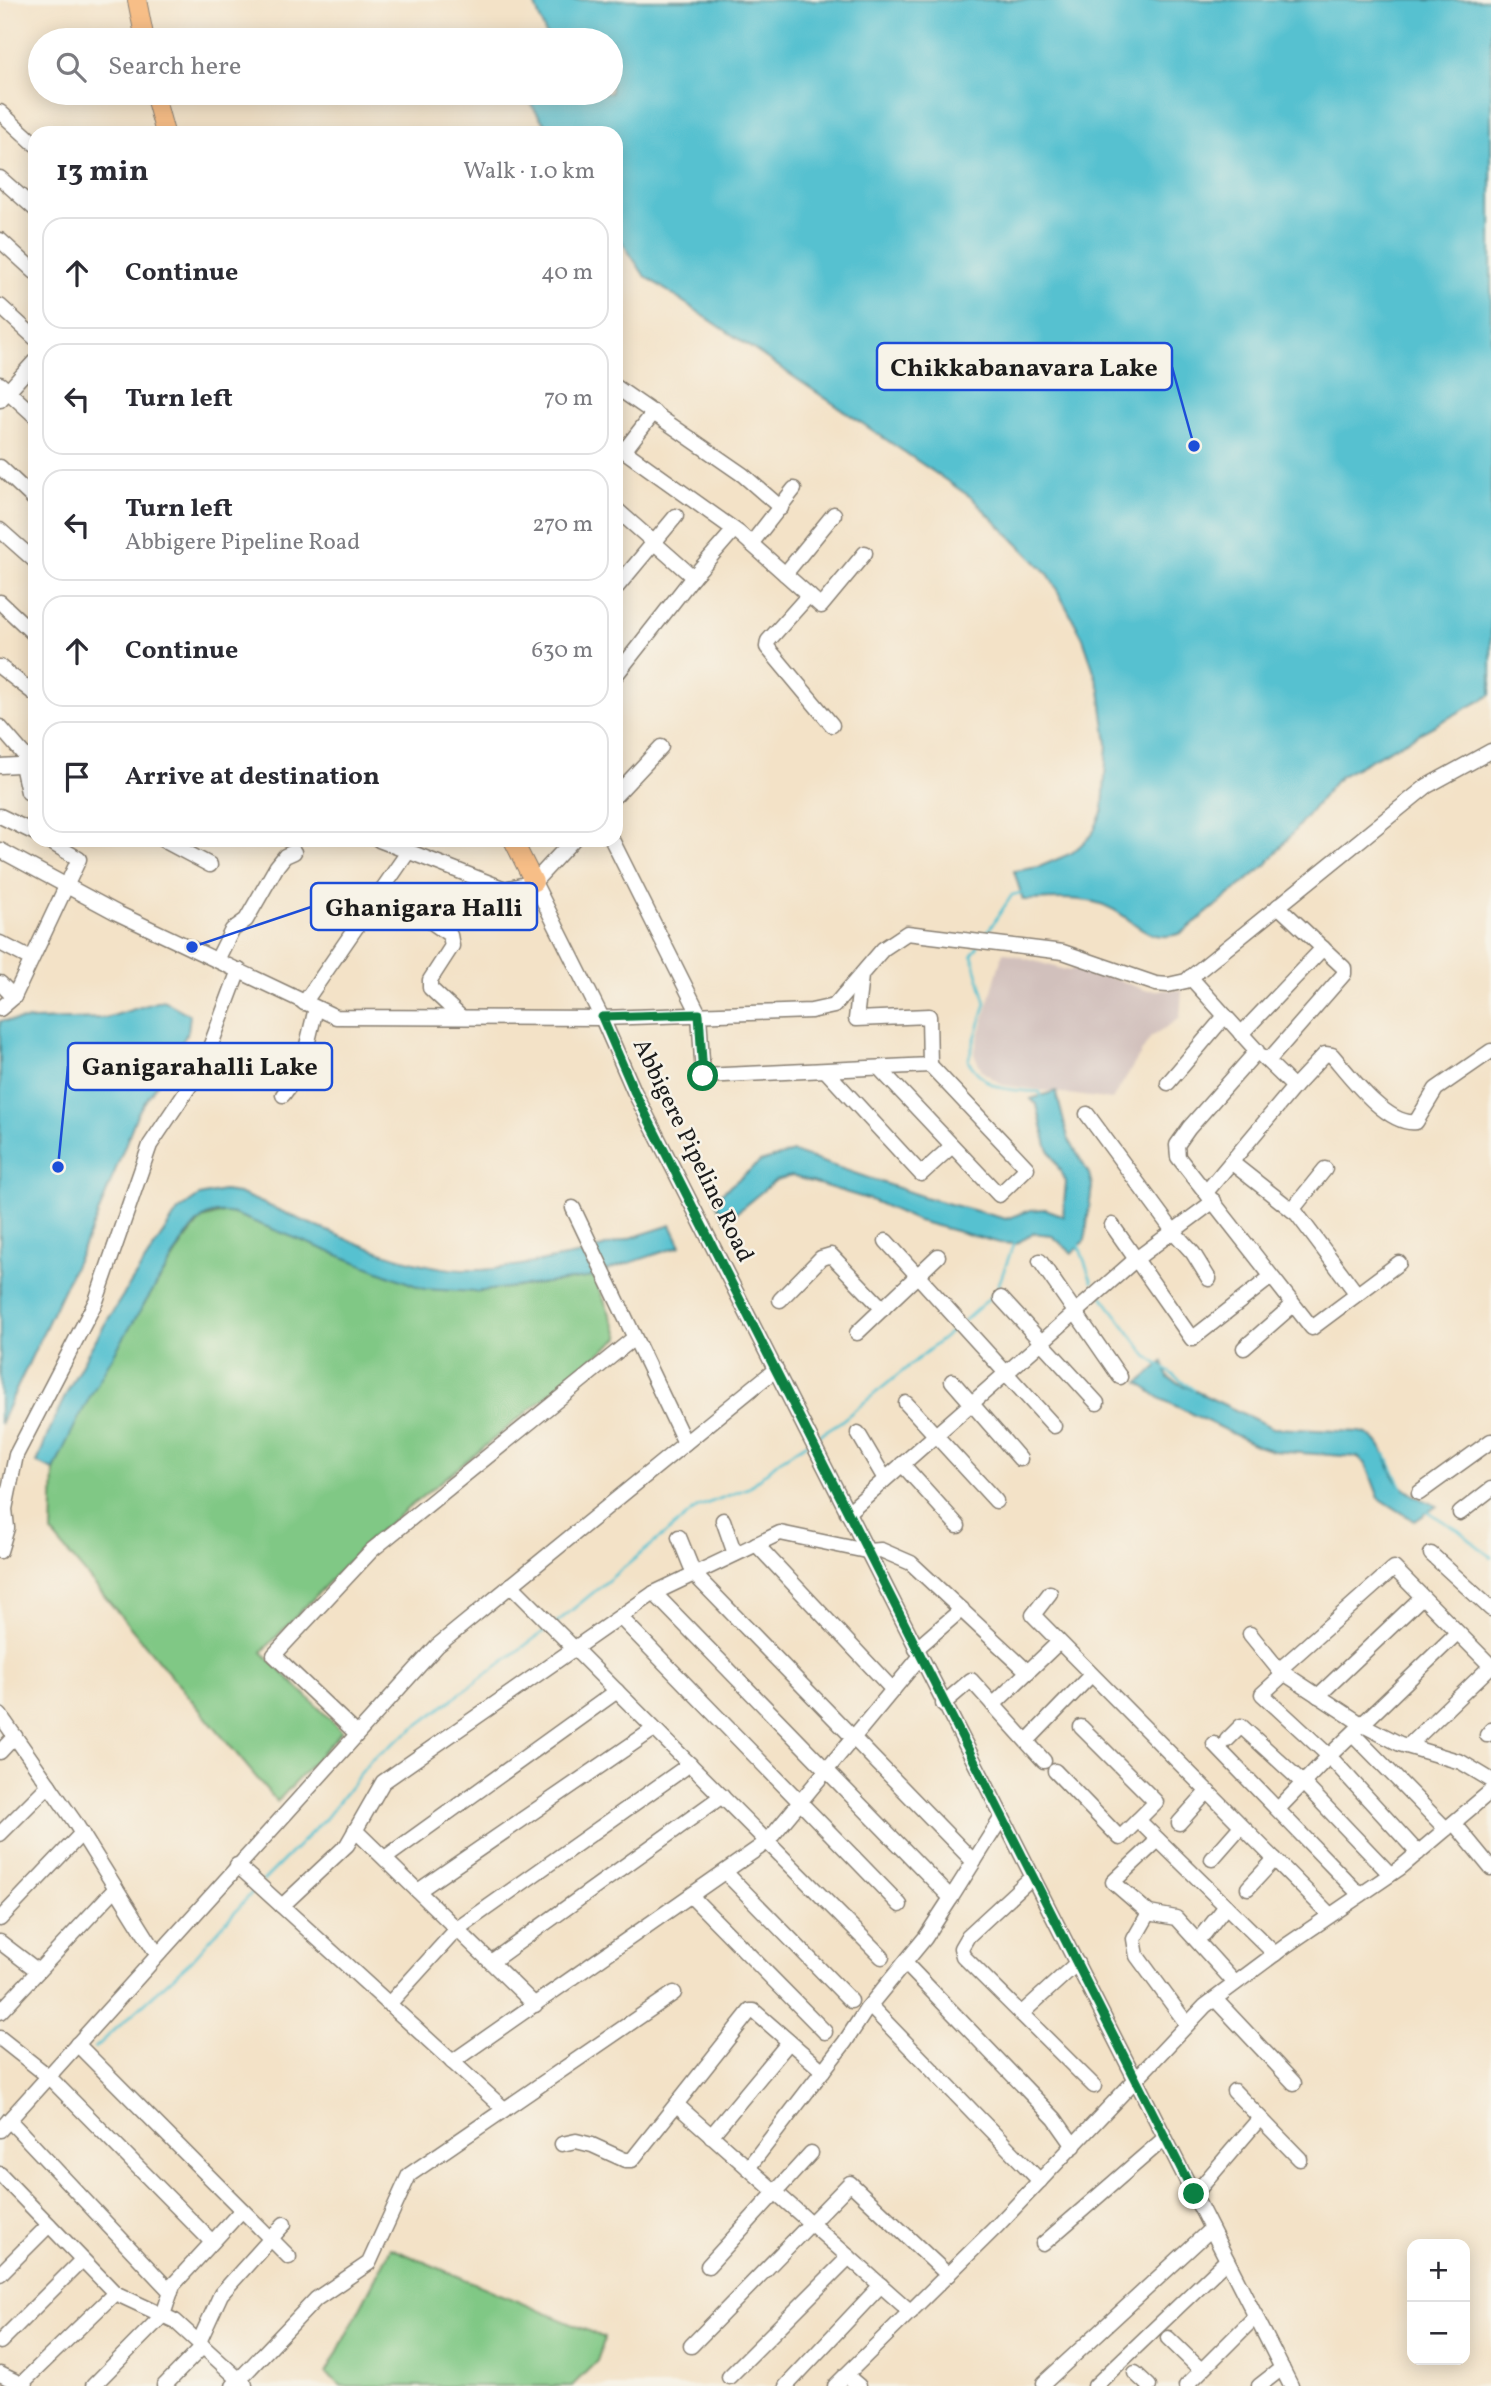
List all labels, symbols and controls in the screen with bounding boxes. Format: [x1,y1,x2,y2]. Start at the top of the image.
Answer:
search box [28,28,623,105]
icon: search [52,48,90,86]
text: Search here [108,49,241,85]
text: 13 min [56,151,149,193]
text: Walk · 1.0 km [463,156,595,188]
icon: ahead [58,254,96,292]
text: Continue [125,255,238,291]
text: 40 m [541,257,593,289]
callout: Chikkabanavara Lake [877,343,1172,390]
text: Chikkabanavara Lake [890,351,1158,387]
icon: left [58,380,96,418]
text: Turn left [125,381,233,417]
text: 70 m [544,383,593,415]
text: Turn left [125,491,233,527]
icon: left [58,506,96,544]
text: 270 m [532,509,593,541]
text: Abbigere Pipeline Road [125,527,360,559]
icon: ahead [58,632,96,670]
text: Continue [125,633,238,669]
text: 630 m [532,635,593,667]
icon: arrive [58,758,96,796]
text: Arrive at destination [125,759,380,795]
callout: Ghanigara Halli [311,883,537,930]
text: Ghanigara Halli [325,891,523,927]
street label: Abbigere Pipeline Road [623,1033,761,1269]
callout: Ganigarahalli Lake [68,1043,332,1090]
text: Ganigarahalli Lake [82,1050,318,1086]
route start [687,1060,718,1091]
route end [1178,2178,1209,2209]
map controls [1407,2239,1470,2365]
button: + [1407,2239,1470,2302]
button: − [1407,2302,1470,2365]

